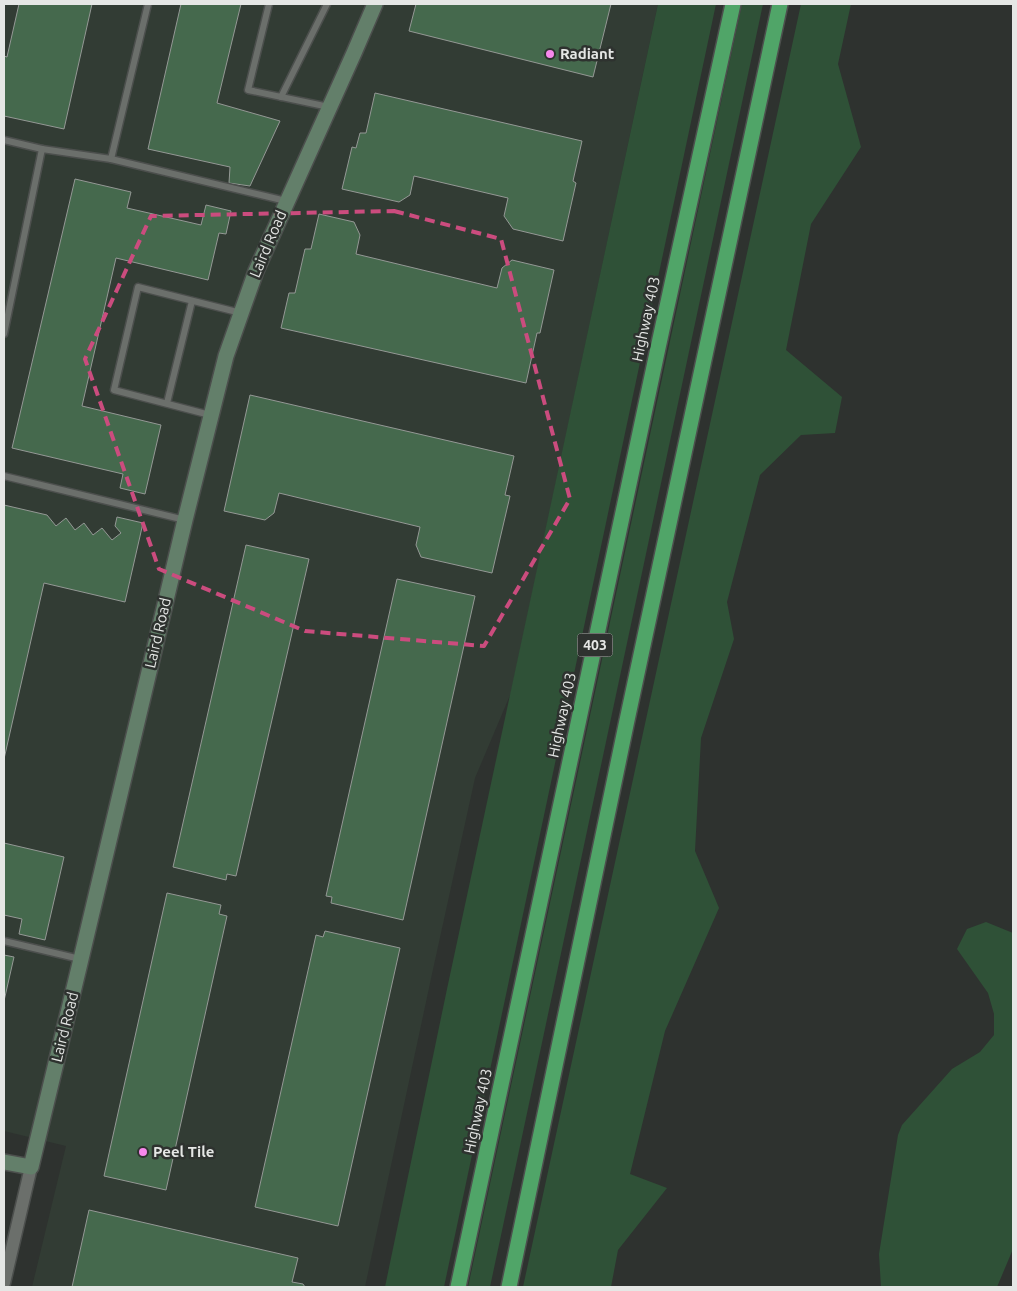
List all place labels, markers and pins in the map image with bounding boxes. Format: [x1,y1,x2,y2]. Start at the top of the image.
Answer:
place label: Radiant [560,45,615,62]
marker: Radiant [544,48,556,60]
place label: Peel Tile [153,1143,214,1160]
marker: Peel Tile [137,1146,149,1158]

